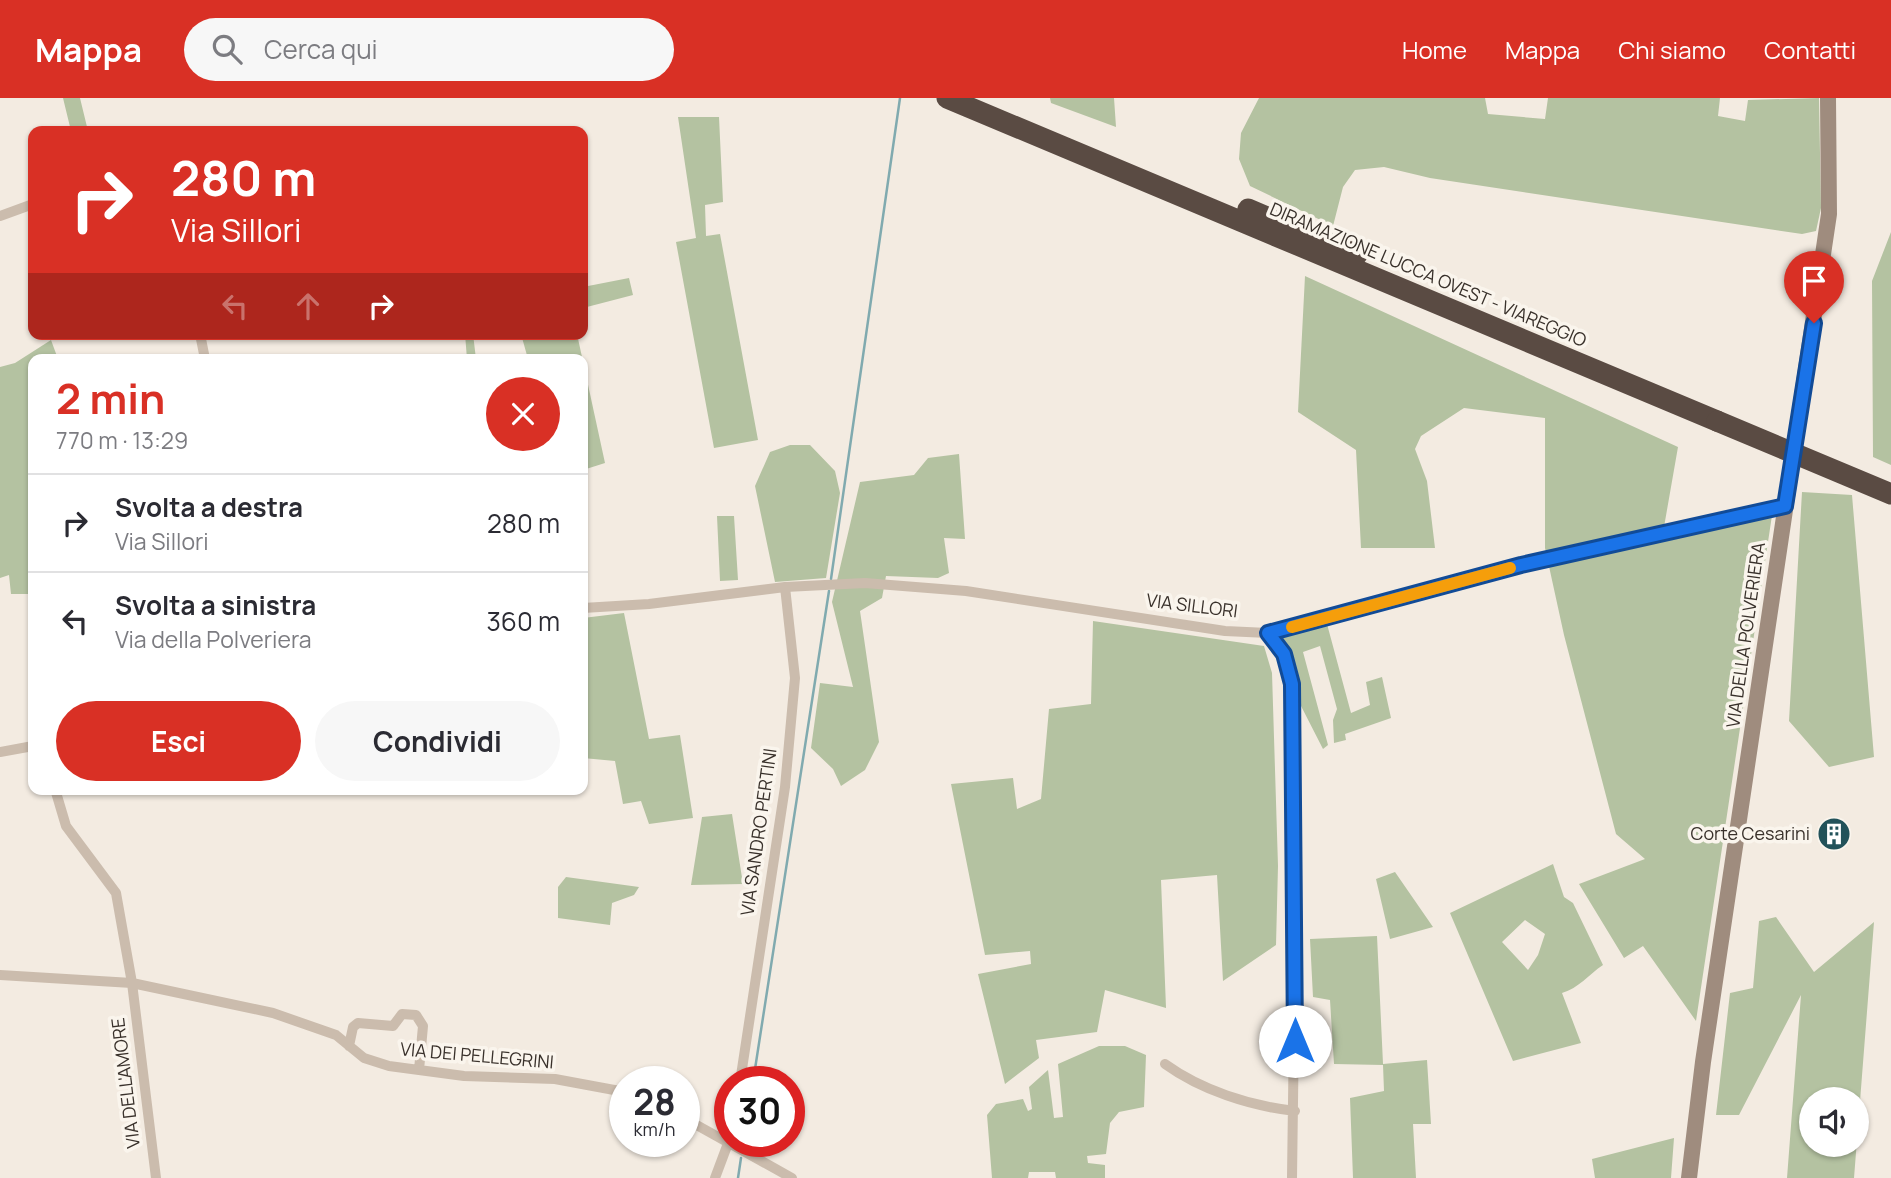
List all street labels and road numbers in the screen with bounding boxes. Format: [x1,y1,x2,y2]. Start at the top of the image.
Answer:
street label: DIRAMAZIONE LUCCA OVEST - VIAREGGIO [1266,196,1590,352]
street label: VIA DELLA POLVERIERA [1720,540,1770,729]
street label: VIA SILLORI [1145,587,1239,623]
street label: VIA SANDRO PERTINI [734,747,782,917]
street label: VIA DELL'AMORE [105,1016,145,1150]
street label: VIA DEI PELLEGRINI [399,1036,555,1074]

